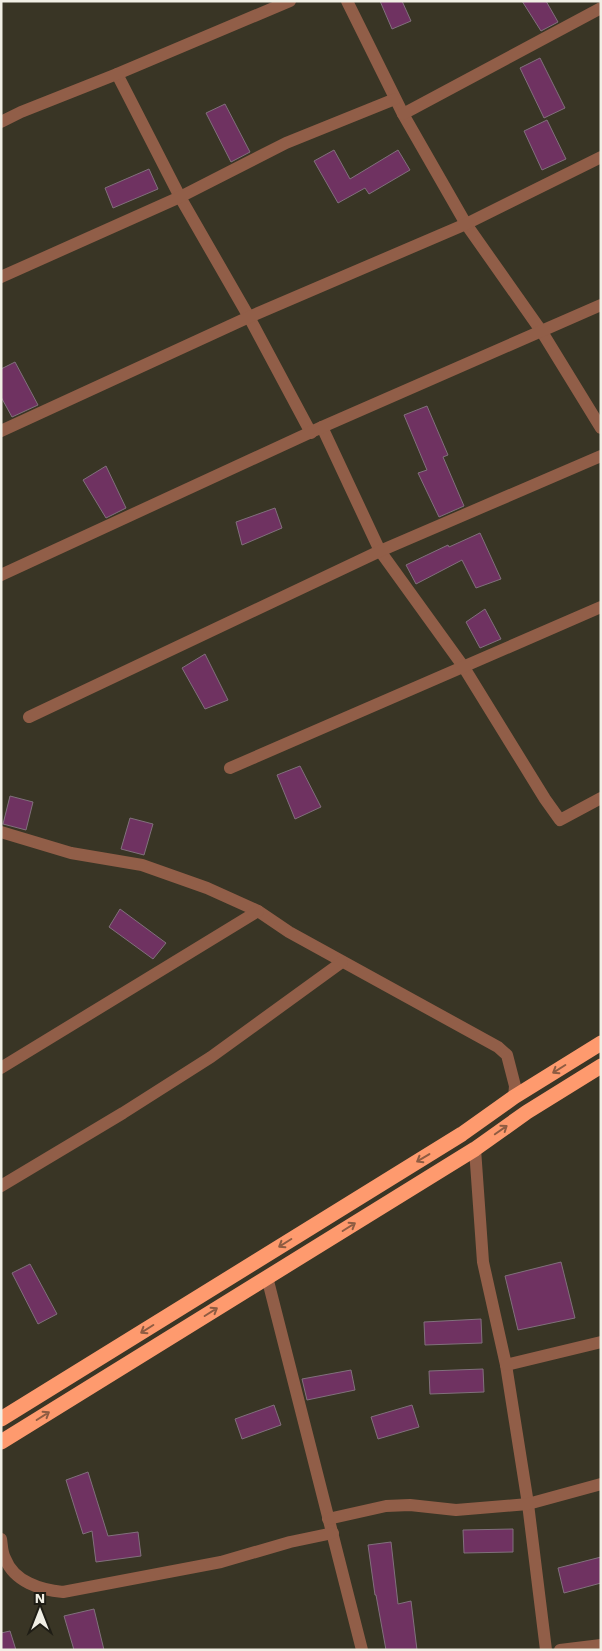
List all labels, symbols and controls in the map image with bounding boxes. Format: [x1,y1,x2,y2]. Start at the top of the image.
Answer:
one-way arrow [553,1064,567,1074]
one-way arrow [494,1125,508,1135]
one-way arrow [417,1153,431,1163]
one-way arrow [341,1221,355,1231]
one-way arrow [278,1238,292,1248]
one-way arrow [203,1307,217,1317]
one-way arrow [140,1324,154,1334]
one-way arrow [35,1411,49,1421]
north arrow [15,1586,65,1636]
text: N [35,1590,45,1606]

